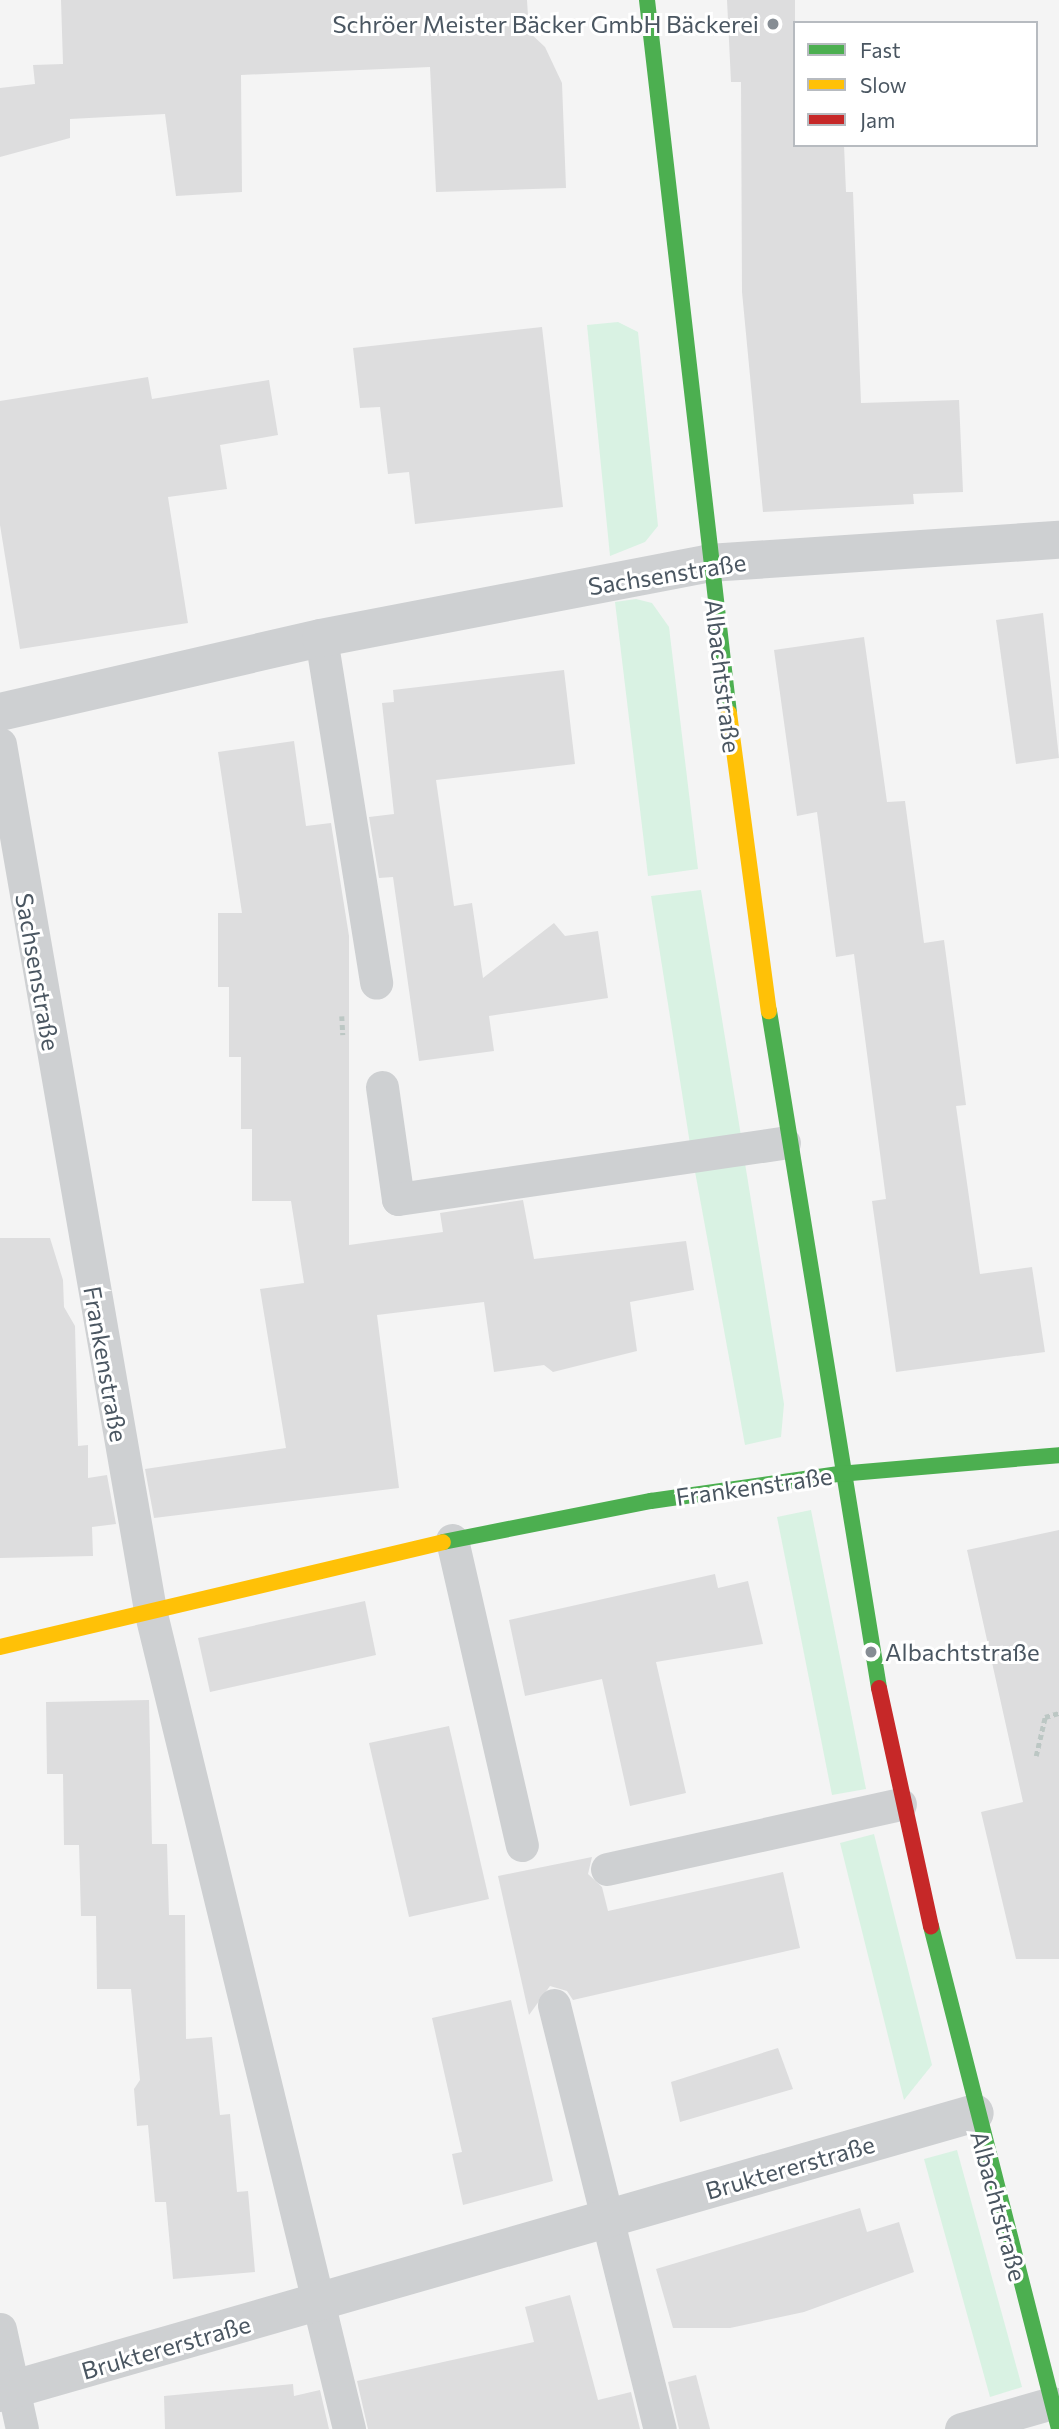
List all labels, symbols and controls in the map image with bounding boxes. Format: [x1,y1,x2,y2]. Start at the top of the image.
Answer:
place label: Schröer Meister Bäcker GmbH Bäckerei [332,10,759,38]
marker: Schröer Meister Bäcker GmbH Bäckerei [765,16,781,32]
legend [793,21,1038,147]
text: Fast [860,37,901,62]
text: Slow [860,72,907,97]
text: Jam [860,107,895,132]
street label: Sachsenstraße [586,547,748,601]
street label: Albachtstraße [699,597,747,755]
street label: Sachsenstraße [10,891,66,1053]
street label: Frankenstraße [78,1284,134,1444]
street label: Frankenstraße [674,1461,834,1511]
place label: Albachtstraße [885,1638,1040,1666]
marker: Albachtstraße [863,1644,879,1660]
street label: Albachtstraße [965,2128,1033,2284]
street label: Bruktererstraße [702,2129,878,2205]
street label: Bruktererstraße [78,2309,254,2385]

